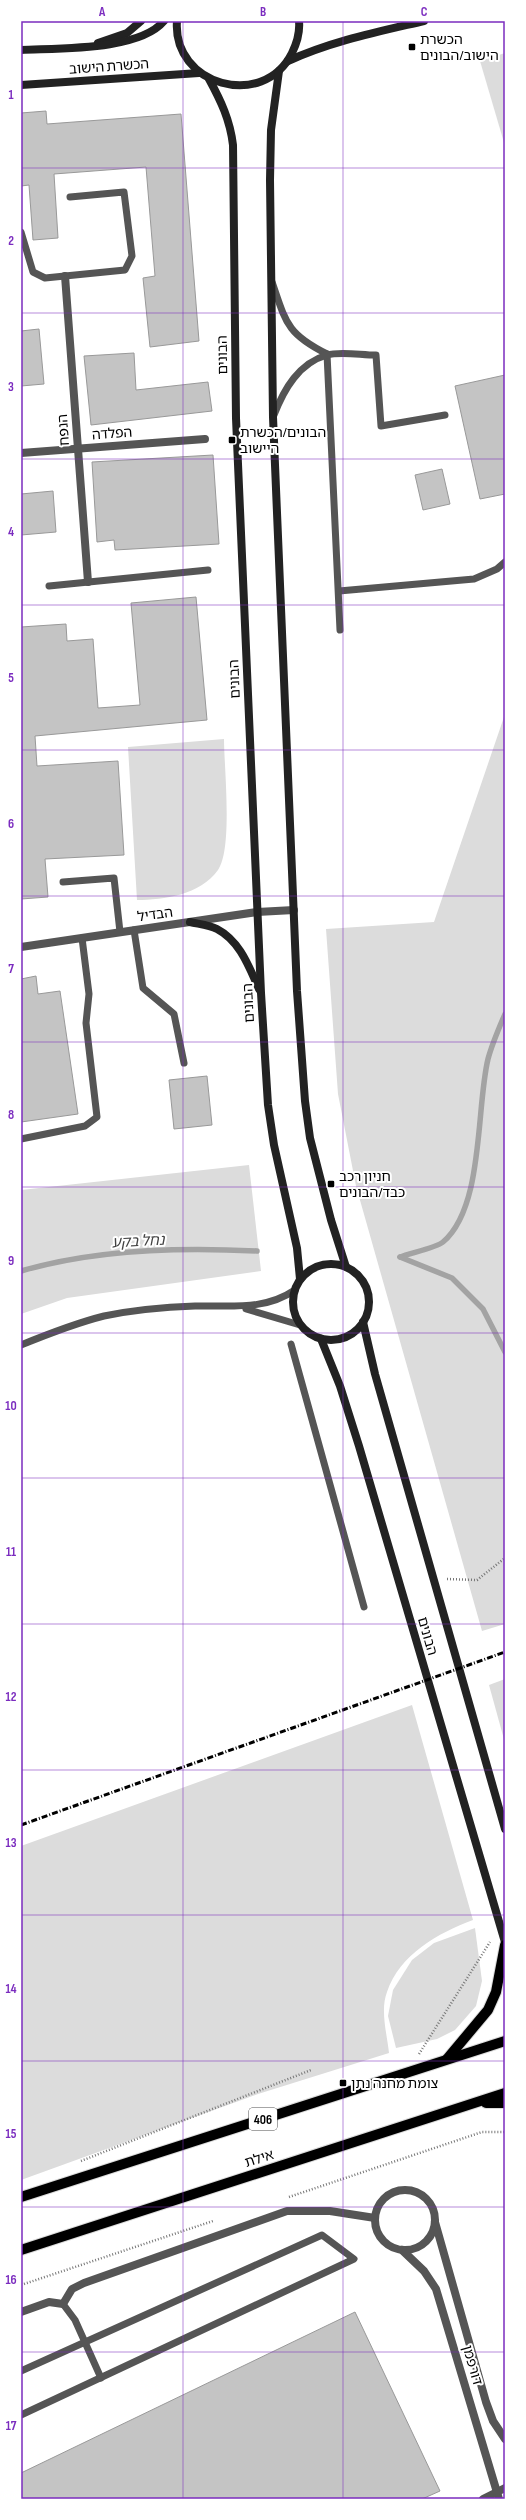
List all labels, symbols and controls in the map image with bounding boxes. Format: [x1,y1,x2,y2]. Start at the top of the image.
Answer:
text: A [98,4,106,20]
text: B [260,4,266,20]
text: C [421,4,428,20]
place label: הכשרת הישוב/הבונים [420,31,499,64]
marker: הכשרת הישוב/הבונים [407,42,417,52]
street label: הכשרת הישוב [68,55,150,78]
text: 1 [8,87,14,103]
text: 2 [8,233,14,249]
street label: הבונים [214,335,231,375]
text: 3 [8,379,14,395]
street label: הנפח [54,414,73,446]
street label: הפלדה [91,424,133,443]
place label: הבונים/הכשרת היישוב [240,424,326,457]
marker: הבונים/הכשרת היישוב [227,435,237,445]
text: 4 [8,524,14,540]
street label: הבונים [225,659,244,699]
text: 5 [8,670,14,686]
text: 6 [8,816,14,832]
street label: הבדיל [136,904,174,925]
text: 7 [8,961,14,977]
street label: הבונים [239,983,258,1023]
text: 8 [8,1107,14,1123]
place label: חניון רכב כבד/הבונים [339,1168,405,1201]
marker: חניון רכב כבד/הבונים [326,1179,336,1189]
water label: נחל בקע [111,1231,166,1252]
text: 9 [8,1253,14,1269]
text: 10 [5,1398,17,1414]
text: 11 [6,1544,16,1560]
street label: הבונים [414,1615,441,1657]
text: 12 [6,1689,17,1705]
text: 13 [6,1835,17,1851]
text: 14 [5,1981,17,1997]
place label: צומת מחנה נתן [351,2075,439,2092]
marker: צומת מחנה נתן [338,2078,348,2088]
road number: 406 [249,2108,277,2130]
text: 15 [6,2126,17,2142]
street label: אילת [242,2146,276,2171]
text: 16 [5,2272,17,2288]
street label: דורפמן [459,2343,486,2388]
text: 17 [6,2418,17,2434]

